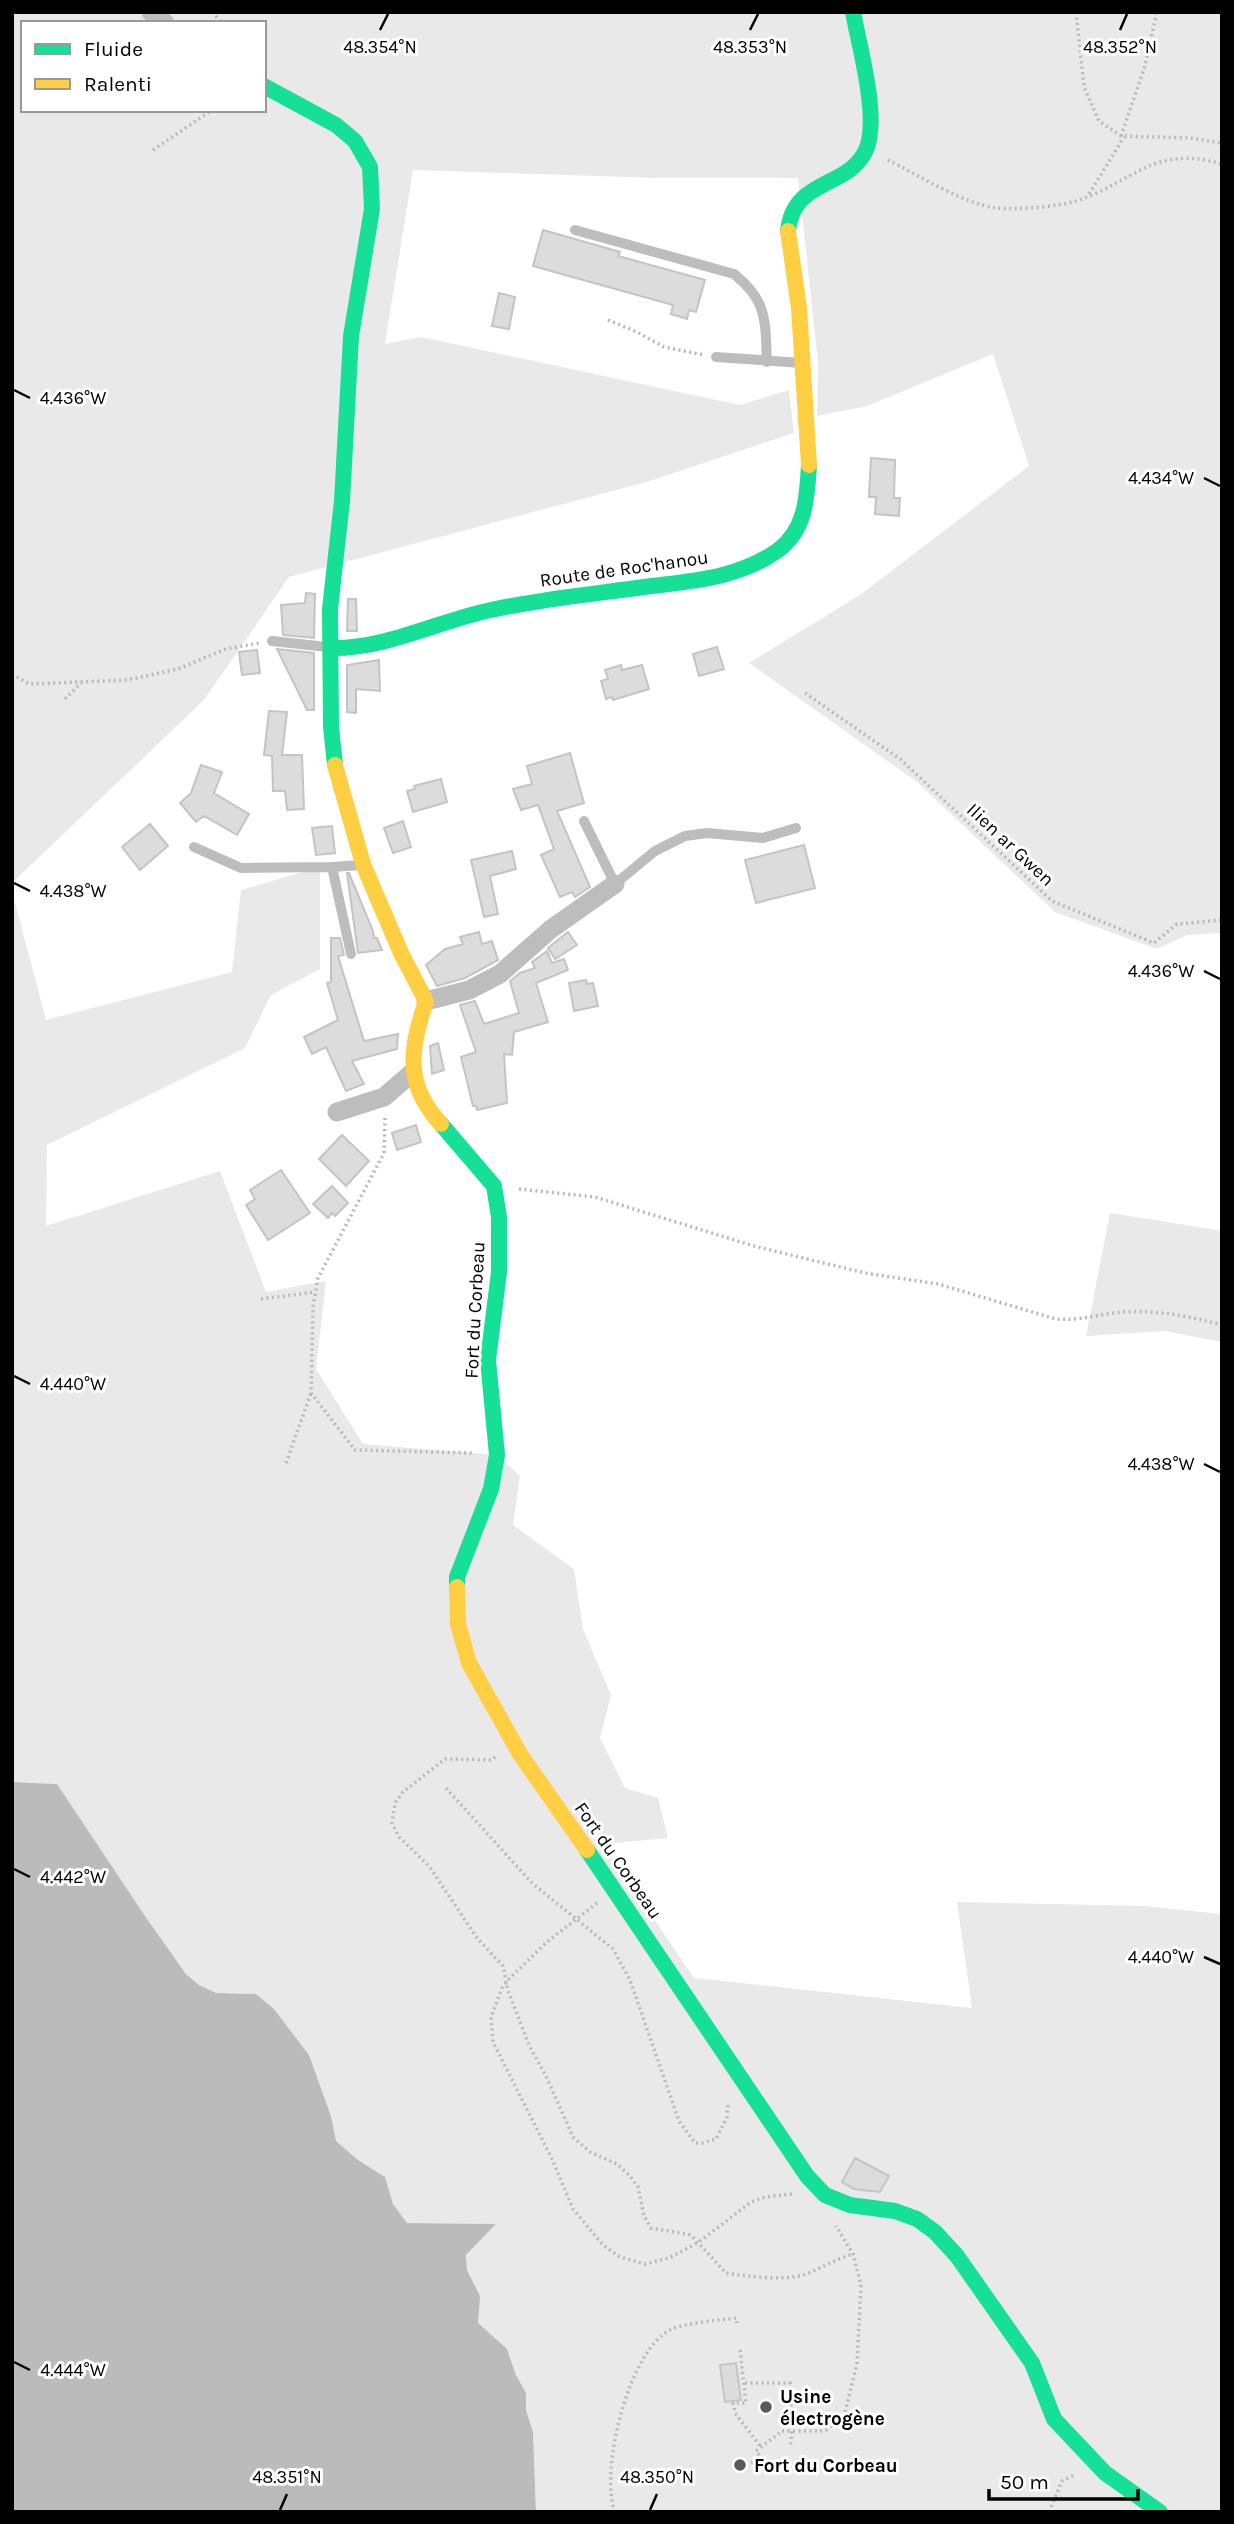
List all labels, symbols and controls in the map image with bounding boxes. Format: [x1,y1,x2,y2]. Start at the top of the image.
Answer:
legend [21,21,266,112]
text: 48.354°N [343,36,417,58]
text: 48.353°N [713,36,787,58]
text: 48.352°N [1083,36,1157,58]
text: Fluide [84,37,143,61]
text: Ralenti [84,72,152,96]
text: 4.436°W [40,387,106,409]
text: 4.434°W [1128,467,1194,489]
street label: Route de Roc'hanou [538,546,710,592]
street label: Ilien ar Gwen [962,799,1058,891]
text: 4.438°W [39,880,107,902]
text: 4.436°W [1128,960,1194,982]
street label: Fort du Corbeau [460,1241,490,1379]
text: 4.440°W [40,1373,106,1395]
text: 4.438°W [1127,1453,1195,1475]
street label: Fort du Corbeau [570,1798,667,1923]
text: 4.442°W [40,1866,106,1888]
text: 4.440°W [1128,1946,1194,1968]
text: 4.444°W [40,2359,106,2381]
place label: Usine électrogène [780,2386,885,2430]
marker: Usine électrogène [758,2399,774,2415]
place label: Fort du Corbeau [754,2455,898,2477]
marker: Fort du Corbeau [732,2457,748,2473]
scale bar [989,2458,1138,2502]
text: 48.351°N [252,2466,322,2488]
text: 48.350°N [620,2466,694,2488]
text: 50 m [1000,2470,1049,2494]

